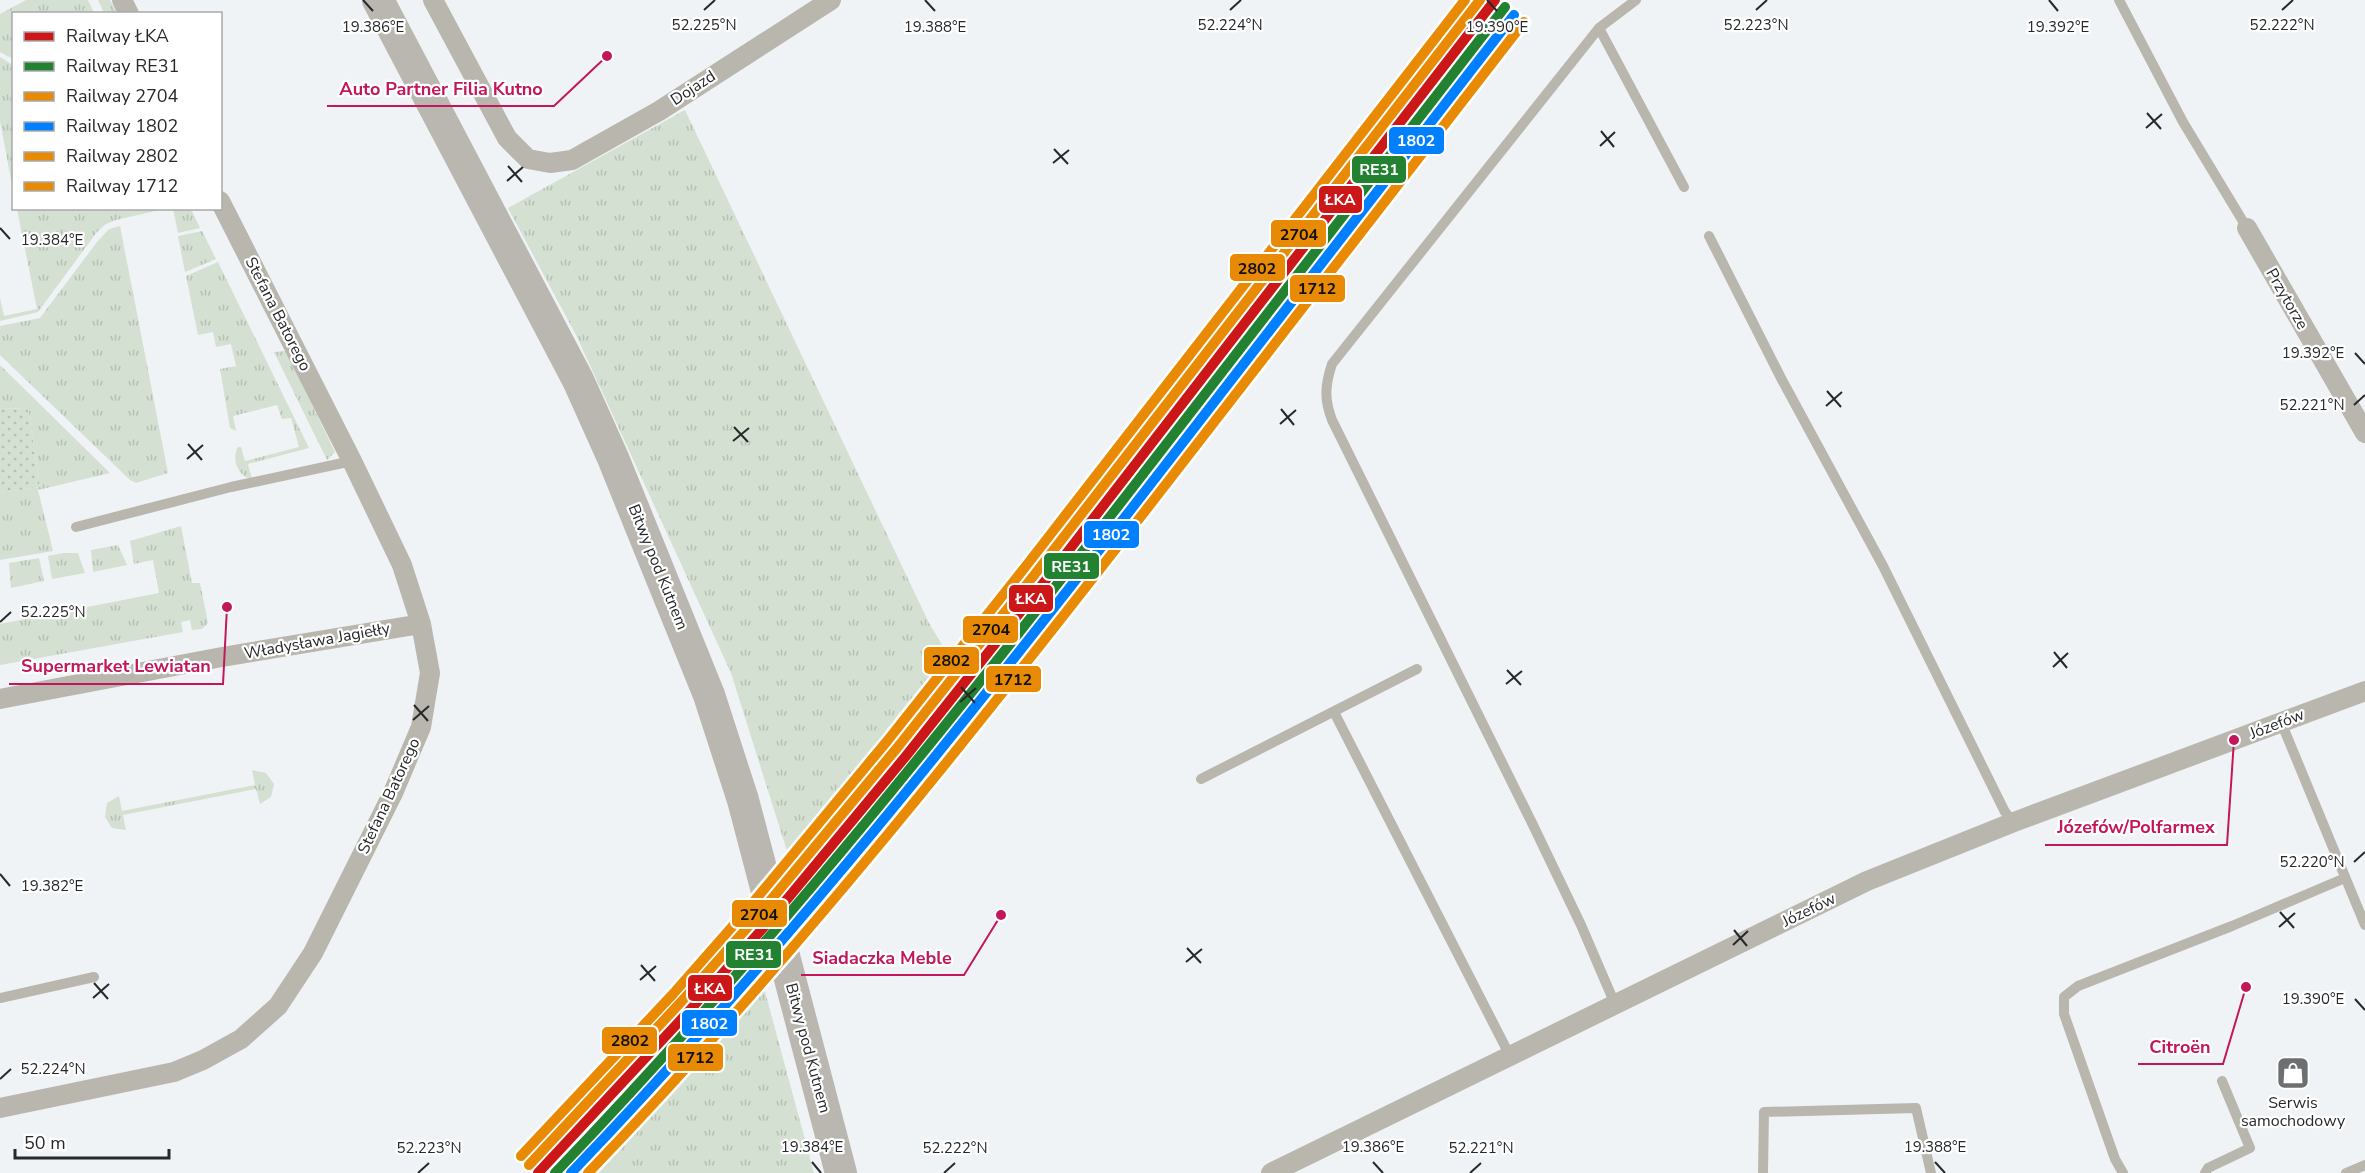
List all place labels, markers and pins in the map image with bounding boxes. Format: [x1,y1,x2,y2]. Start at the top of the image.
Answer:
callout: Auto Partner Filia Kutno [327,70,554,106]
callout: Supermarket Lewiatan [9,648,223,684]
callout: Józefów/Polfarmex [2045,809,2227,845]
callout: Siadaczka Meble [801,939,964,975]
callout: Citroën [2138,1028,2223,1064]
shop icon: Serwis samochodowy [2275,1055,2311,1091]
place label: Serwis samochodowy [2241,1092,2346,1132]

